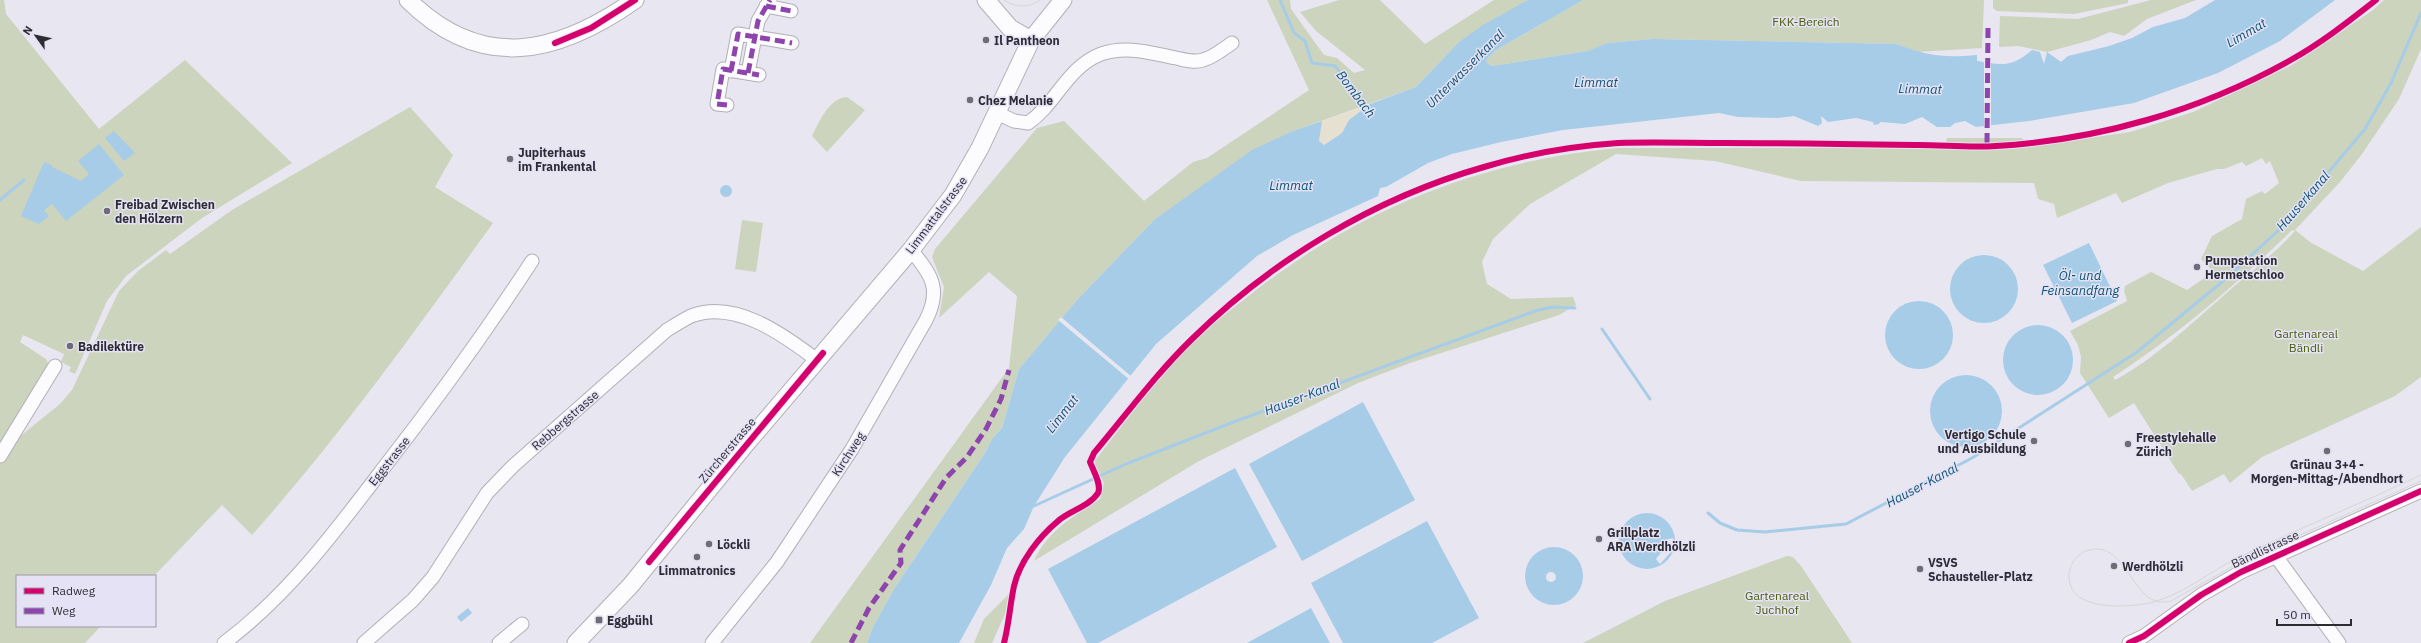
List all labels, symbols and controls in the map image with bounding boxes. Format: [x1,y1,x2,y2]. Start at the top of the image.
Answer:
park label: FKK-Bereich [1772,14,1840,29]
water label: Limmat [2223,14,2270,51]
north arrow [16,16,56,56]
text: N [20,23,36,38]
water label: Unterwasserkanal [1422,26,1508,112]
place label: Il Pantheon [994,33,1060,48]
marker: Il Pantheon [981,35,991,45]
water label: Bombach [1333,67,1379,121]
water label: Limmat [1574,74,1619,91]
water label: Limmat [1898,80,1943,98]
place label: Chez Melanie [978,93,1053,108]
marker: Chez Melanie [965,95,975,105]
place label: Jupiterhaus im Frankental [518,145,596,174]
marker: Jupiterhaus im Frankental [505,154,515,164]
water label: Hauserkanal [2272,167,2334,234]
street label: Limmattalstrasse [902,173,970,257]
water label: Limmat [1269,177,1314,194]
place label: Freibad Zwischen den Hölzern [115,197,215,226]
marker: Freibad Zwischen den Hölzern [102,206,112,216]
place label: Pumpstation Hermetschloo [2205,253,2284,282]
marker: Pumpstation Hermetschloo [2192,262,2202,272]
water label: Öl- und Feinsandfang [2041,267,2120,299]
park label: Gartenareal Bändli [2274,326,2338,355]
place label: Badilektüre [78,339,144,354]
marker: Badilektüre [65,341,75,351]
water label: Hauser-Kanal [1262,375,1343,419]
street label: Rebbergstrasse [528,387,602,453]
water label: Limmat [1042,391,1083,436]
street label: Zürcherstrasse [695,414,759,486]
place label: Vertigo Schule und Ausbildung [1938,427,2026,456]
street label: Kirchweg [828,428,868,479]
place label: Freestylehalle Zürich [2136,430,2216,459]
street label: Eggstrasse [365,433,413,489]
marker: Vertigo Schule und Ausbildung [2029,436,2039,446]
marker: Freestylehalle Zürich [2123,439,2133,449]
marker: Grünau 3+4 - Morgen-Mittag-/Abendhort [2322,446,2332,456]
place label: Grünau 3+4 - Morgen-Mittag-/Abendhort [2251,457,2404,486]
water label: Hauser-Kanal [1883,459,1962,511]
place label: Grillplatz ARA Werdhölzli [1607,525,1696,554]
street label: Bändlistrasse [2229,527,2302,571]
marker: Grillplatz ARA Werdhölzli [1594,534,1604,544]
place label: Löckli [717,537,750,552]
marker: Löckli [704,539,714,549]
marker: Limmatronics [692,552,702,562]
place label: VSVS Schausteller-Platz [1928,555,2033,584]
place label: Werdhölzli [2122,559,2183,574]
marker: Werdhölzli [2109,561,2119,571]
place label: Limmatronics [659,563,736,578]
marker: VSVS Schausteller-Platz [1915,564,1925,574]
legend [16,575,156,627]
text: Radweg [52,583,96,598]
park label: Gartenareal Juchhof [1745,588,1809,617]
scale bar [2277,601,2351,627]
text: Weg [52,603,76,618]
text: 50 m [2283,607,2311,622]
place label: Eggbühl [607,613,653,628]
marker: Eggbühl [594,615,604,625]

